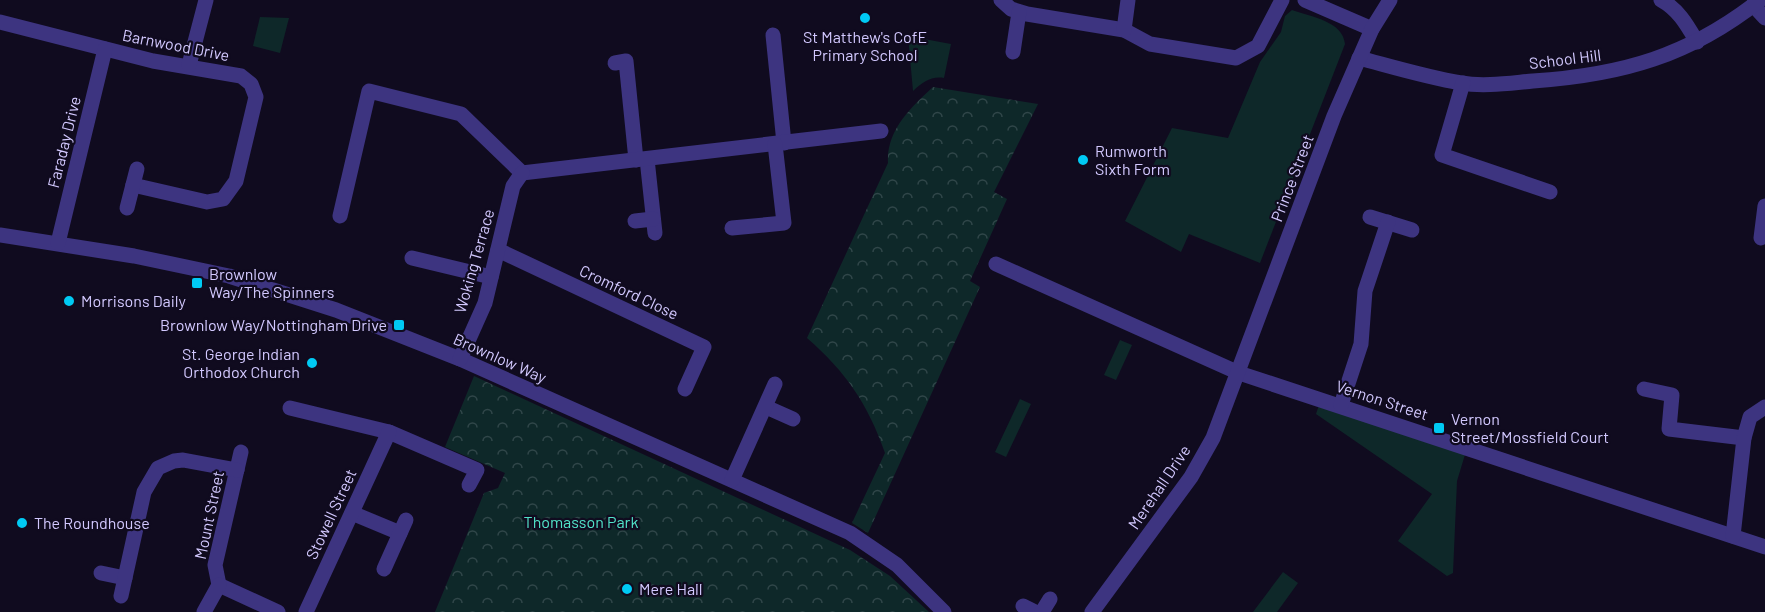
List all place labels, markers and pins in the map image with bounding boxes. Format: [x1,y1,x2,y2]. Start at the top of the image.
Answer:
marker: St Matthew's CofE Primary School [858,11,872,25]
place label: St Matthew's CofE Primary School [803,27,927,64]
place label: Rumworth Sixth Form [1095,141,1170,178]
marker: Rumworth Sixth Form [1076,153,1090,167]
place label: Brownlow Way/The Spinners [209,264,334,301]
marker: Brownlow Way/The Spinners [190,276,204,290]
place label: Morrisons Daily [81,291,187,310]
marker: Morrisons Daily [62,294,76,308]
place label: Brownlow Way/Nottingham Drive [160,315,387,334]
marker: Brownlow Way/Nottingham Drive [392,318,406,332]
place label: St. George Indian Orthodox Church [182,344,300,381]
marker: St. George Indian Orthodox Church [305,356,319,370]
place label: Vernon Street/Mossfield Court [1451,409,1609,446]
marker: Vernon Street/Mossfield Court [1432,421,1446,435]
place label: The Roundhouse [34,513,150,532]
marker: The Roundhouse [15,516,29,530]
place label: Mere Hall [639,579,702,598]
marker: Mere Hall [620,582,634,596]

